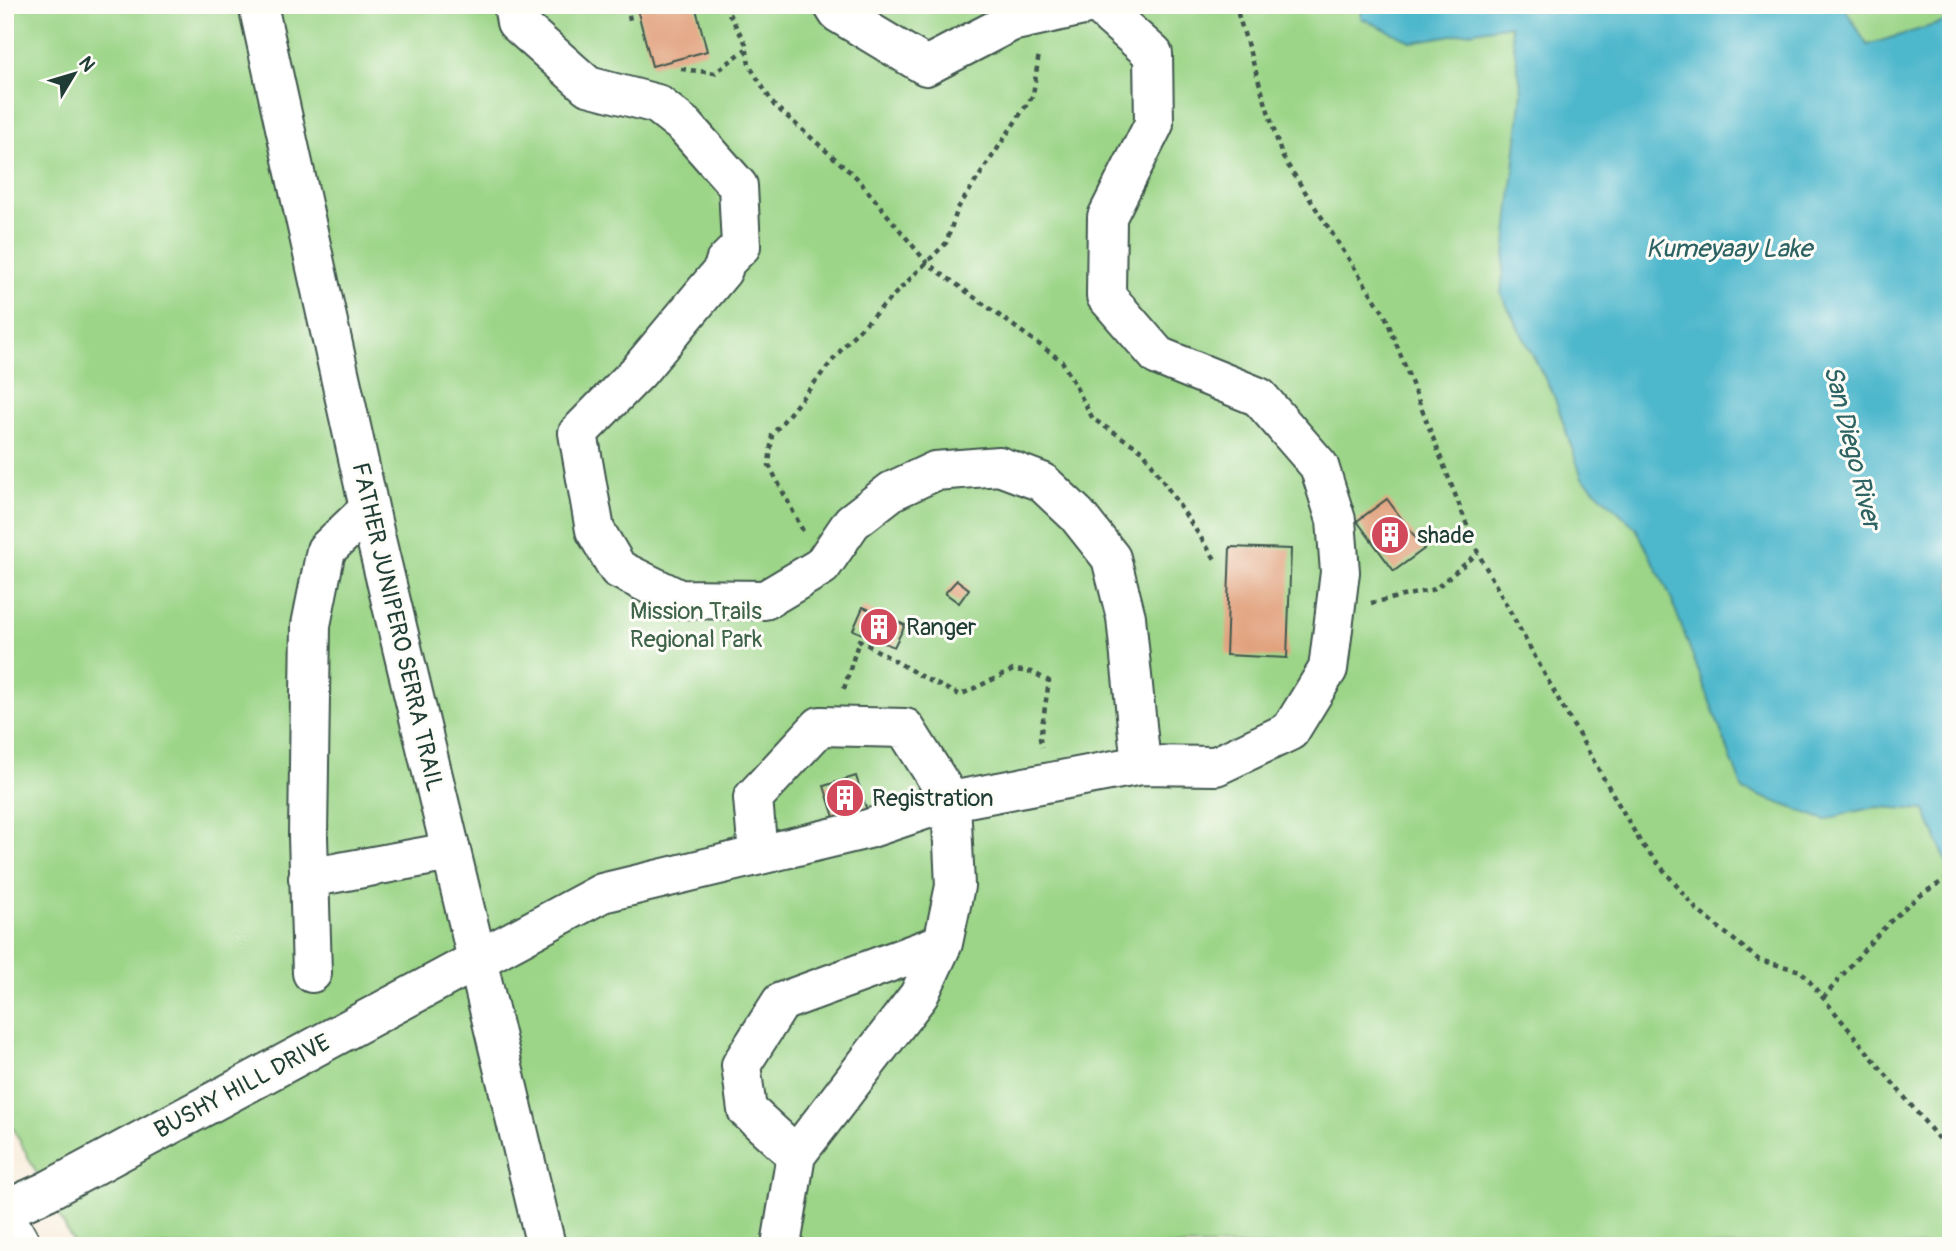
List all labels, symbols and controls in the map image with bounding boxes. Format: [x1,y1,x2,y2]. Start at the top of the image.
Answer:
north arrow [38,38,108,108]
text: N [73,52,100,77]
water label: Kumeyaay Lake [1646,233,1814,265]
water label: San Diego River [1816,362,1889,536]
street label: FATHER JUNIPERO SERRA TRAIL [346,460,450,794]
building icon: shade [1369,514,1411,556]
place label: shade [1417,521,1474,550]
park label: Mission Trails Regional Park [630,597,762,654]
building icon: Ranger [858,606,900,648]
place label: Ranger [906,613,977,642]
building icon: Registration [824,777,866,819]
place label: Registration [872,784,994,813]
street label: BUSHY HILL DRIVE [150,1028,335,1145]

